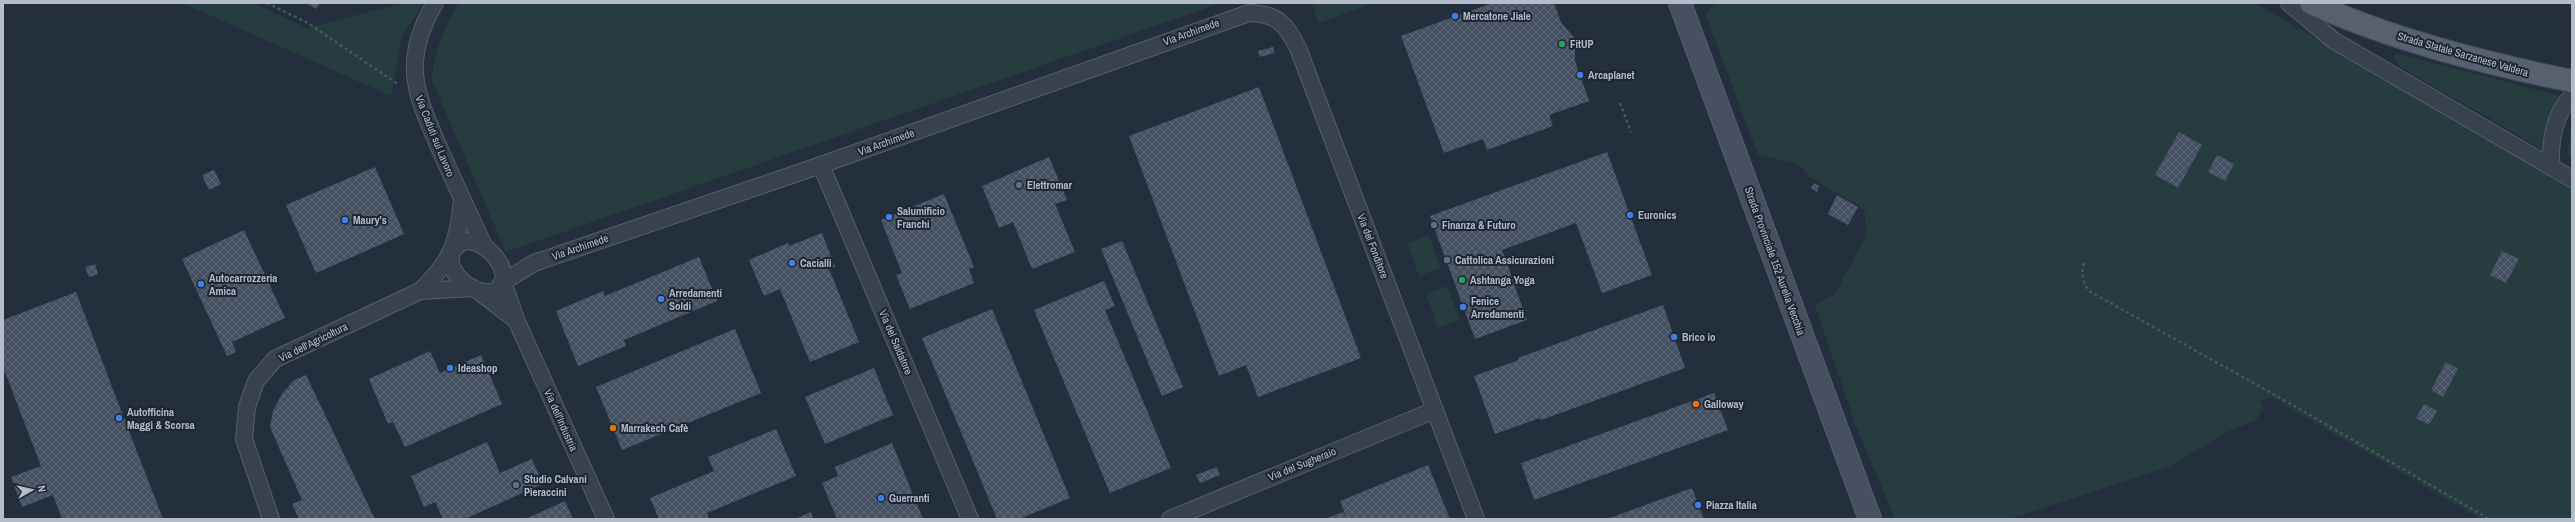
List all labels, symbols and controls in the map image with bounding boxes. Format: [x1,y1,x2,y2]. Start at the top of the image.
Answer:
place label: Mercatone Jiale [1463,9,1531,23]
marker: Mercatone Jiale [1450,11,1460,21]
street label: Via Archimede [1161,15,1221,49]
street label: Strada Statale Sarzanese Valdera [2396,29,2530,79]
place label: FitUP [1570,37,1594,51]
marker: FitUP [1557,39,1567,49]
place label: Arcaplanet [1588,68,1635,82]
marker: Arcaplanet [1575,70,1585,80]
street label: Via Caduti sul Lavoro [412,93,458,179]
street label: Via Archimede [856,125,916,159]
place label: Elettromar [1027,178,1073,192]
marker: Elettromar [1014,180,1024,190]
street label: Strada Provinciale 152 Aurelia Vecchia [1742,185,1808,337]
place label: Salumificio Franchi [897,204,946,231]
place label: Euronics [1638,208,1677,222]
marker: Euronics [1625,210,1635,220]
street label: Via del Fonditore [1354,211,1392,281]
marker: Salumificio Franchi [884,212,894,222]
place label: Maury's [353,213,387,227]
marker: Maury's [340,215,350,225]
place label: Finanza & Futuro [1442,218,1516,232]
marker: Finanza & Futuro [1429,220,1439,230]
street label: Via Archimede [550,231,610,263]
place label: Cattolica Assicurazioni [1455,253,1554,267]
marker: Cattolica Assicurazioni [1442,255,1452,265]
place label: Cacialli [800,256,832,270]
marker: Cacialli [787,258,797,268]
place label: Autocarrozzeria Amica [209,271,277,298]
place label: Ashtanga Yoga [1470,273,1535,287]
marker: Ashtanga Yoga [1457,275,1467,285]
marker: Autocarrozzeria Amica [196,279,206,289]
place label: Arredamenti Soldi [669,286,722,313]
marker: Arredamenti Soldi [656,294,666,304]
place label: Fenice Arredamenti [1471,294,1524,321]
marker: Fenice Arredamenti [1458,302,1468,312]
street label: Via del Saldatore [876,307,916,377]
street label: Via dell'Agricoltura [276,319,350,365]
place label: Brico io [1682,330,1716,344]
marker: Brico io [1669,332,1679,342]
place label: Ideashop [458,361,498,375]
marker: Ideashop [445,363,455,373]
street label: Via dell'Industria [541,387,581,453]
place label: Galloway [1704,397,1744,411]
marker: Galloway [1691,399,1701,409]
place label: Autofficina Maggi & Scorsa [127,405,195,432]
marker: Autofficina Maggi & Scorsa [114,413,124,423]
place label: Marrakech Cafè [621,421,688,435]
marker: Marrakech Cafè [608,423,618,433]
street label: Via del Sugheraio [1266,444,1338,484]
north arrow [12,470,52,510]
place label: Studio Calvani Pieraccini [524,472,587,499]
marker: Studio Calvani Pieraccini [511,480,521,490]
text: N [35,484,49,493]
place label: Guerranti [889,491,930,505]
marker: Guerranti [876,493,886,503]
place label: Piazza Italia [1706,498,1757,512]
marker: Piazza Italia [1693,500,1703,510]

